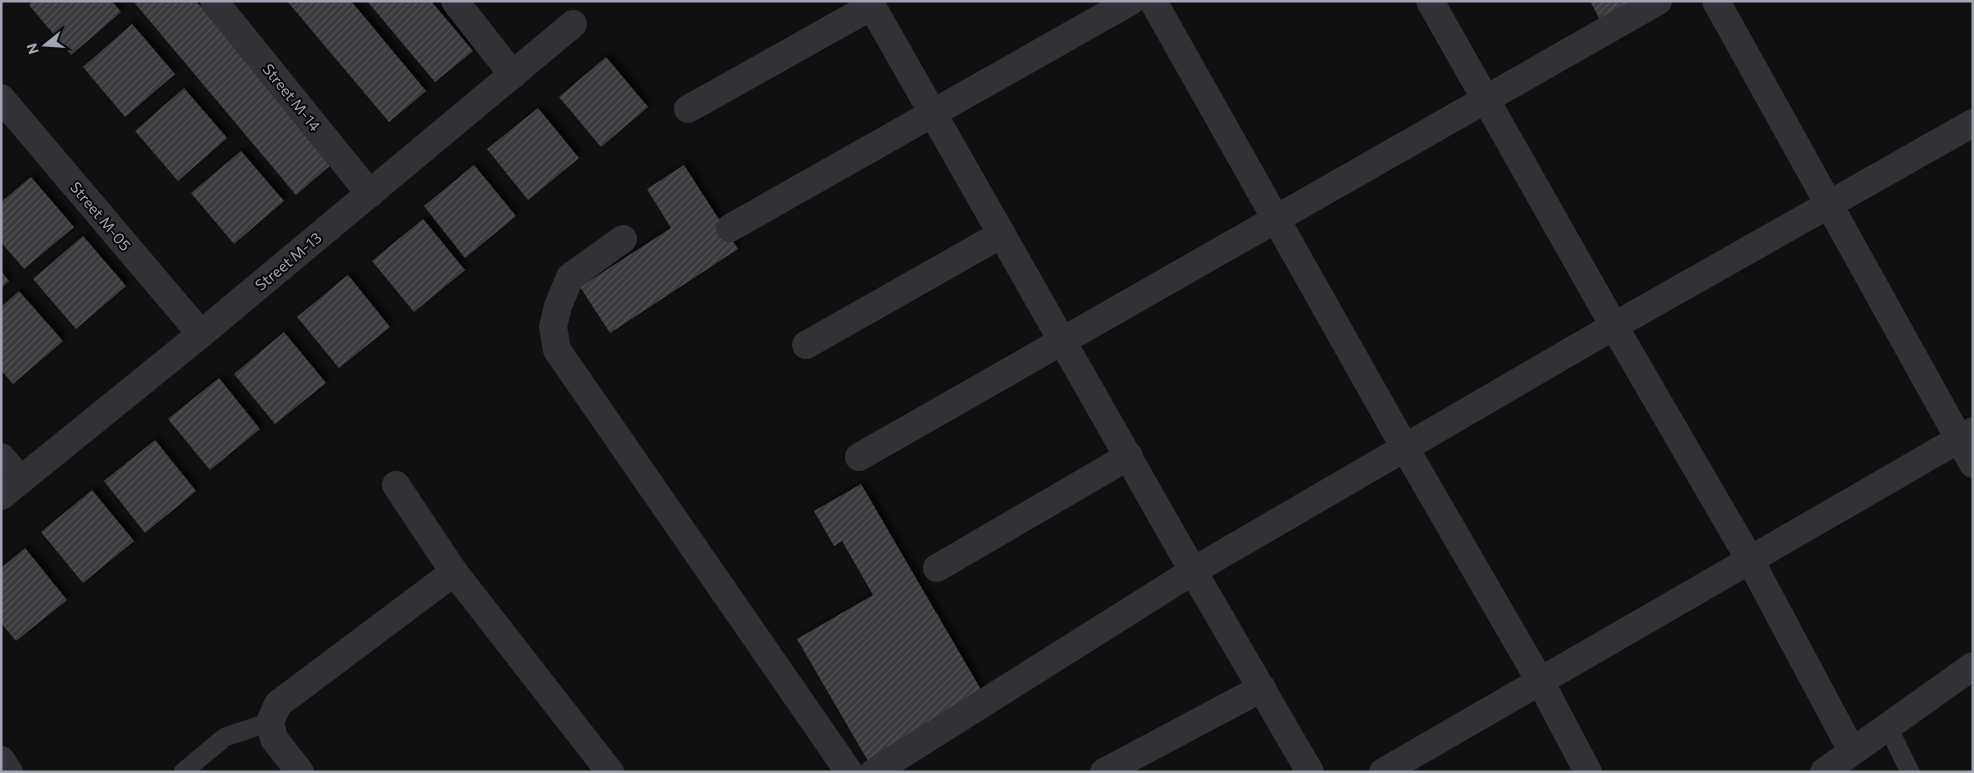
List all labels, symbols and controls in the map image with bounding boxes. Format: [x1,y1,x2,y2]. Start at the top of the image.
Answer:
north arrow [20,20,70,70]
text: N [22,41,42,56]
street label: Street M-14 [259,60,325,134]
street label: Street M-05 [67,178,135,254]
street label: Street M-13 [251,228,325,294]

